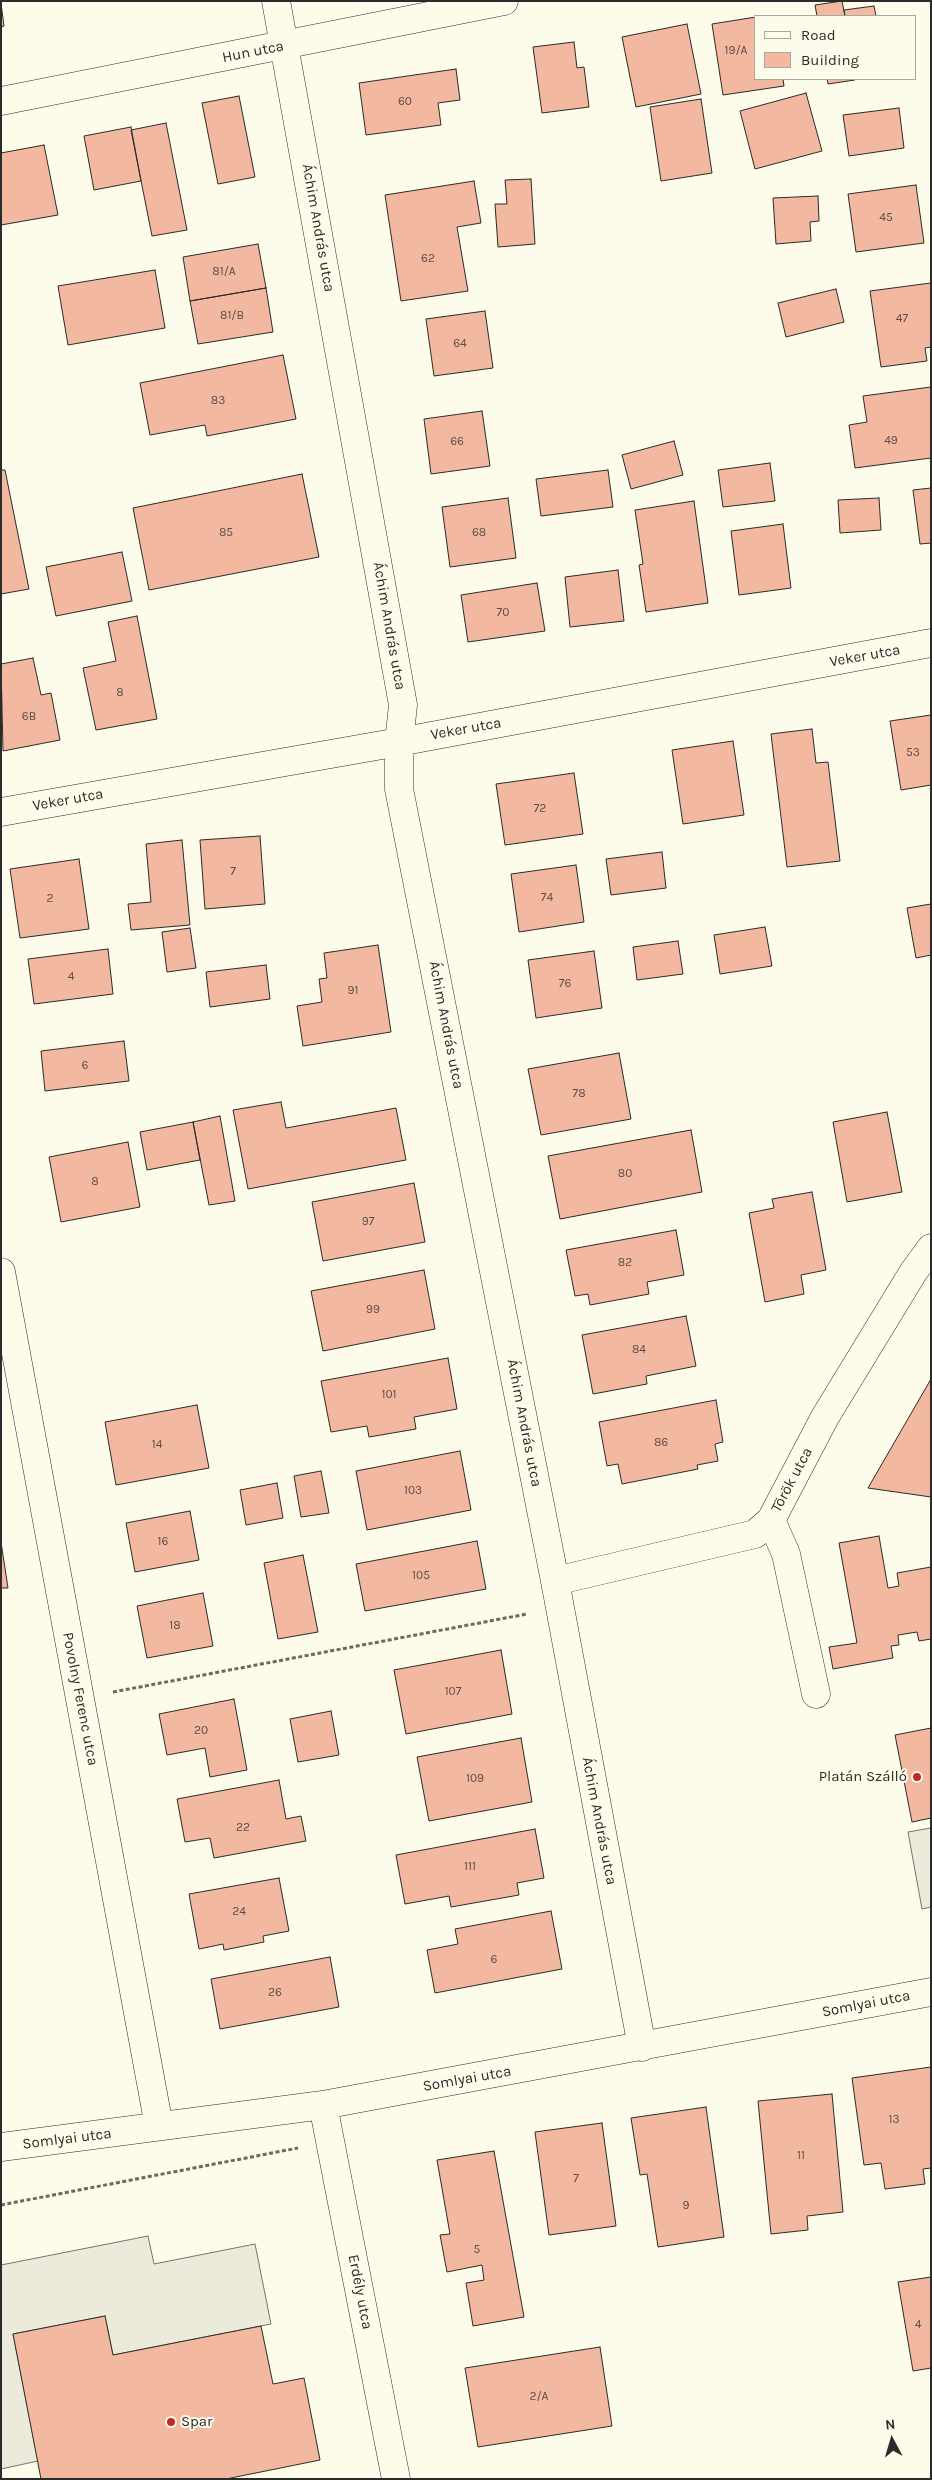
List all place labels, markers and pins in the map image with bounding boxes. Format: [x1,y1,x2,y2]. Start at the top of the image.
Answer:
place label: Platán Szálló [819,1768,907,1786]
marker: Platán Szálló [911,1771,923,1783]
place label: Spar [181,2413,213,2431]
marker: Spar [165,2416,177,2428]

